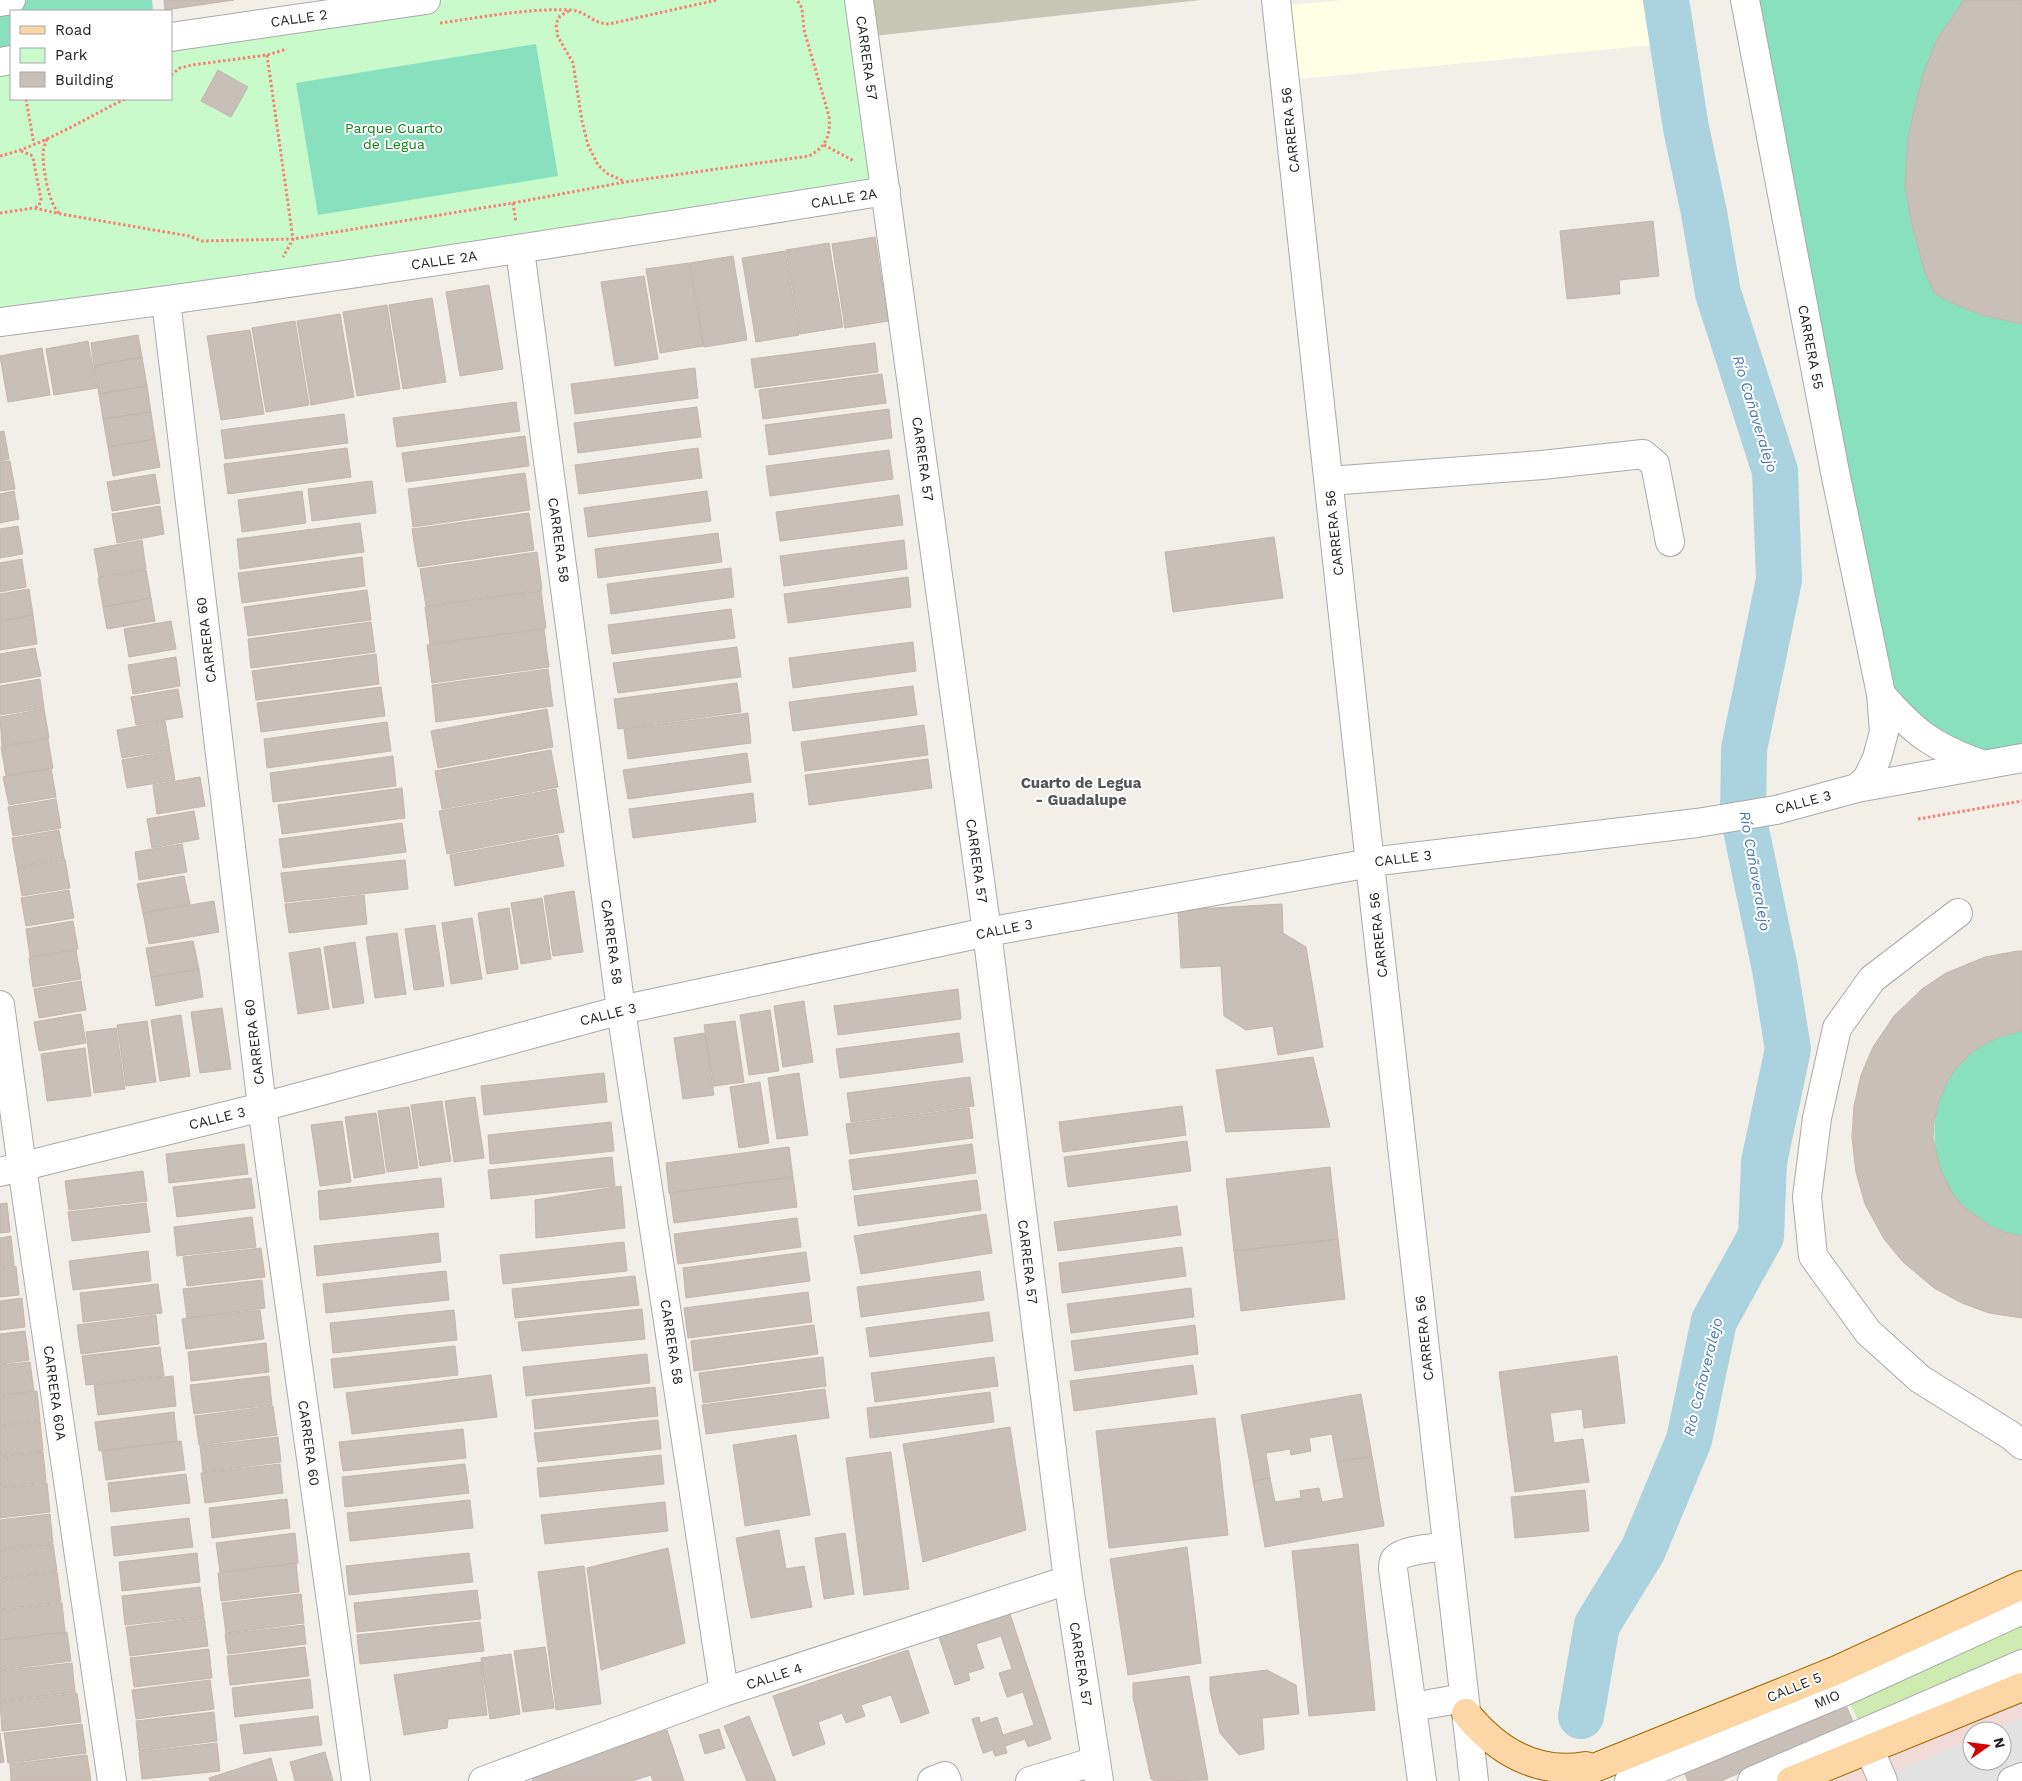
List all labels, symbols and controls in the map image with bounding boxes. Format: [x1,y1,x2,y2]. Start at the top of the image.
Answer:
street label: CALLE 2 [269,6,329,30]
legend [10,10,172,100]
street label: CARRERA 57 [853,15,881,101]
text: Road [55,21,92,39]
text: Park [55,46,88,64]
text: Building [55,71,113,89]
street label: CARRERA 56 [1278,86,1302,174]
park label: Parque Cuarto de Legua [345,120,443,152]
street label: CALLE 2A [810,185,878,211]
street label: CALLE 2A [410,247,478,273]
street label: CARRERA 55 [1795,304,1827,390]
water label: Río Cañaveralejo [1729,353,1781,475]
street label: CARRERA 57 [909,416,937,502]
street label: CARRERA 56 [1322,489,1346,577]
street label: CARRERA 58 [545,496,573,584]
street label: CARRERA 60 [193,596,219,684]
district label: Cuarto de Legua - Guadalupe [1021,774,1142,809]
street label: CALLE 3 [1773,787,1833,817]
water label: Río Cañaveralejo [1736,810,1774,933]
street label: CARRERA 57 [963,818,991,904]
street label: CALLE 3 [1374,847,1432,869]
street label: CARRERA 56 [1366,891,1390,979]
street label: CARRERA 58 [598,898,626,986]
street label: CALLE 3 [974,916,1034,942]
street label: CARRERA 60 [241,998,267,1086]
street label: CALLE 3 [578,999,638,1029]
street label: CALLE 3 [187,1103,247,1133]
street label: CARRERA 57 [1015,1219,1041,1305]
street label: CARRERA 56 [1412,1294,1436,1382]
street label: CARRERA 58 [657,1298,687,1386]
water label: Río Cañaveralejo [1680,1316,1726,1438]
street label: CARRERA 60A [40,1345,70,1441]
street label: CARRERA 60 [295,1399,323,1487]
street label: CARRERA 57 [1066,1621,1096,1707]
street label: CALLE 4 [744,1659,804,1693]
street label: CALLE 5 [1764,1669,1824,1705]
street label: MIO [1812,1686,1842,1712]
north arrow [1962,1721,2012,1771]
text: N [1991,1736,2009,1750]

